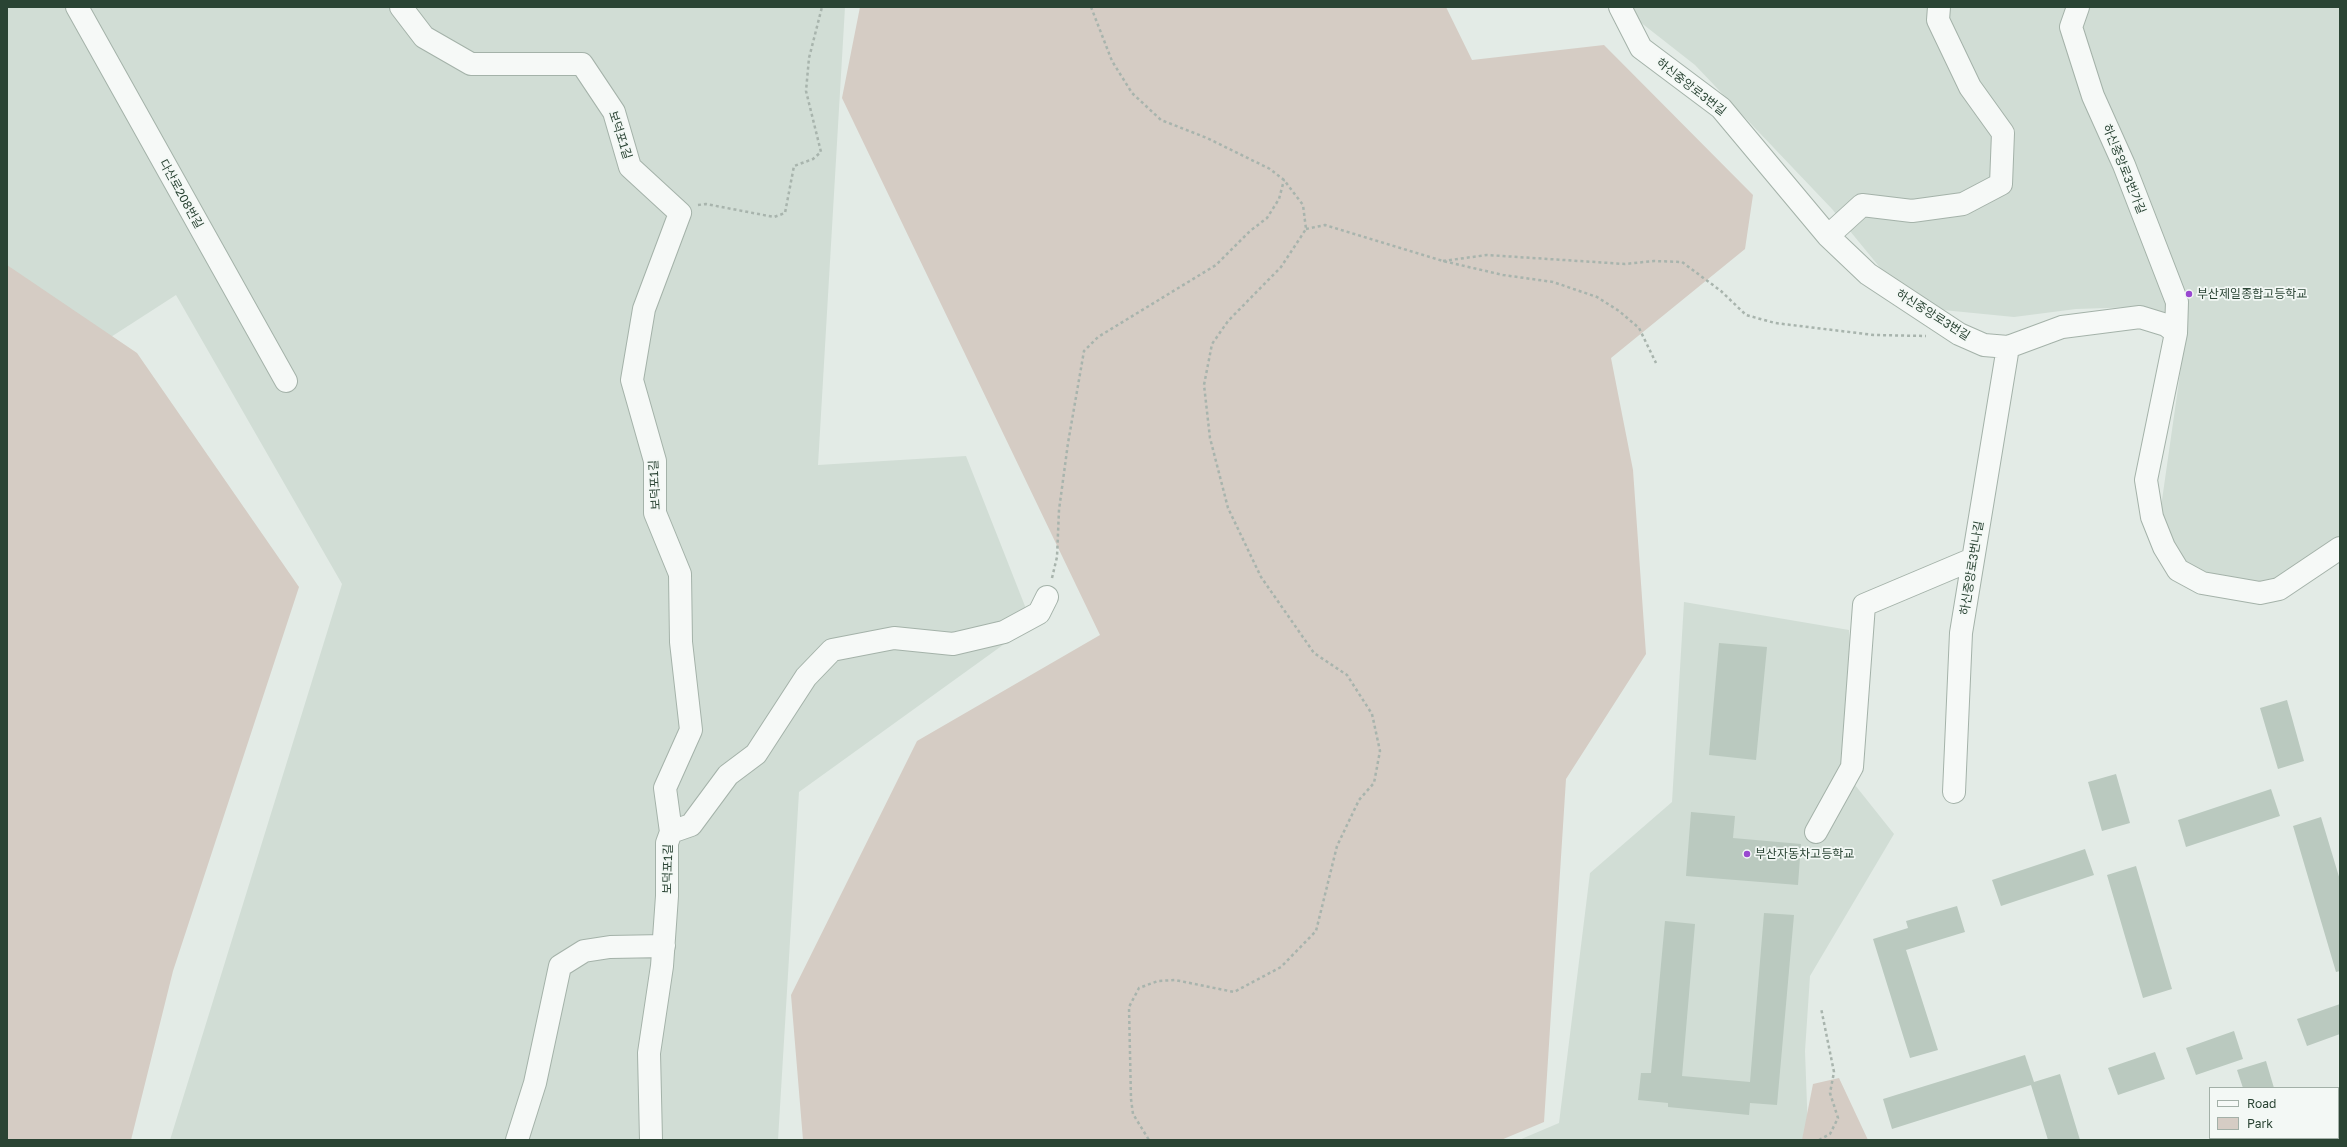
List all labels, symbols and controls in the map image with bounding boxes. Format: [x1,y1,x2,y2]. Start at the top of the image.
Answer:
street label: 하신중앙로3번길 [1653,55,1729,119]
street label: 보덕포1길 [605,109,635,161]
street label: 하신중앙로3번가길 [2099,122,2149,216]
street label: 다산로208번길 [156,157,206,231]
street label: 하신중앙로3번길 [1893,287,1973,343]
place label: 부산제일종합고등학교 [2197,287,2307,301]
marker: 부산제일종합고등학교 [2184,289,2194,299]
street label: 보덕포1길 [647,460,663,510]
street label: 하신중앙로3번나길 [1957,520,1987,616]
street label: 보덕포1길 [660,844,676,894]
place label: 부산자동차고등학교 [1755,847,1854,861]
marker: 부산자동차고등학교 [1742,849,1752,859]
legend [2209,1087,2339,1139]
text: Road [2247,1096,2276,1111]
text: Park [2247,1116,2273,1131]

